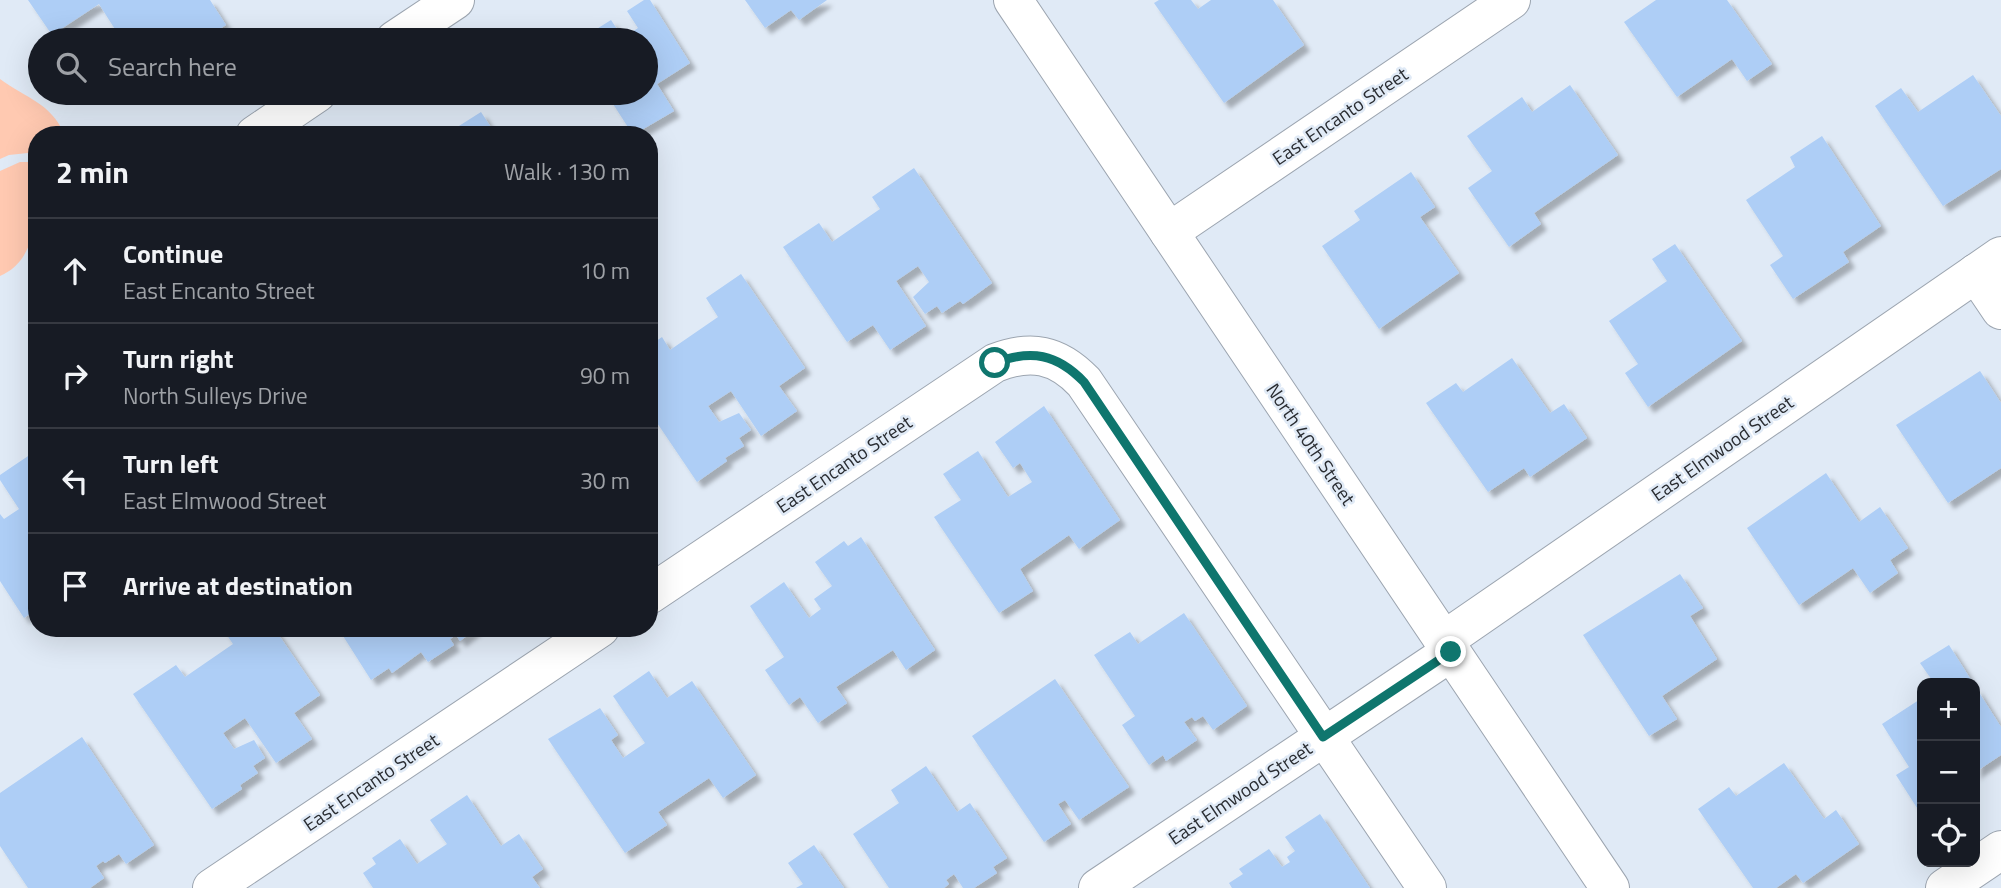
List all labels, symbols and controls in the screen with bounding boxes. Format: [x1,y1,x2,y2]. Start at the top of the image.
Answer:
search box [28,28,658,105]
text: Search here [108,47,237,86]
icon: search [52,48,90,86]
street label: East Encanto Street [1266,59,1414,172]
text: 2 min [56,149,129,195]
text: Walk · 130 m [504,154,630,189]
text: Continue [123,234,223,273]
icon: ahead [56,252,94,290]
text: 10 m [580,253,630,288]
text: East Encanto Street [123,273,315,308]
text: Turn right [123,339,234,378]
route start [979,347,1010,378]
icon: right [56,357,94,395]
text: 90 m [580,358,630,393]
street label: North 40th Street [1260,377,1363,511]
text: North Sulleys Drive [123,378,308,413]
street label: East Elmwood Street [1645,387,1799,508]
street label: East Encanto Street [770,407,918,520]
text: Turn left [123,444,218,483]
icon: left [56,462,94,500]
text: 30 m [580,463,630,498]
text: East Elmwood Street [123,483,326,518]
text: Arrive at destination [123,566,353,605]
icon: arrive [56,567,94,605]
route end [1435,636,1466,667]
map controls [1917,678,1980,867]
button: + [1917,678,1980,741]
street label: East Encanto Street [297,725,445,838]
street label: East Elmwood Street [1162,733,1318,852]
button: − [1917,741,1980,804]
button: locate [1917,804,1980,867]

